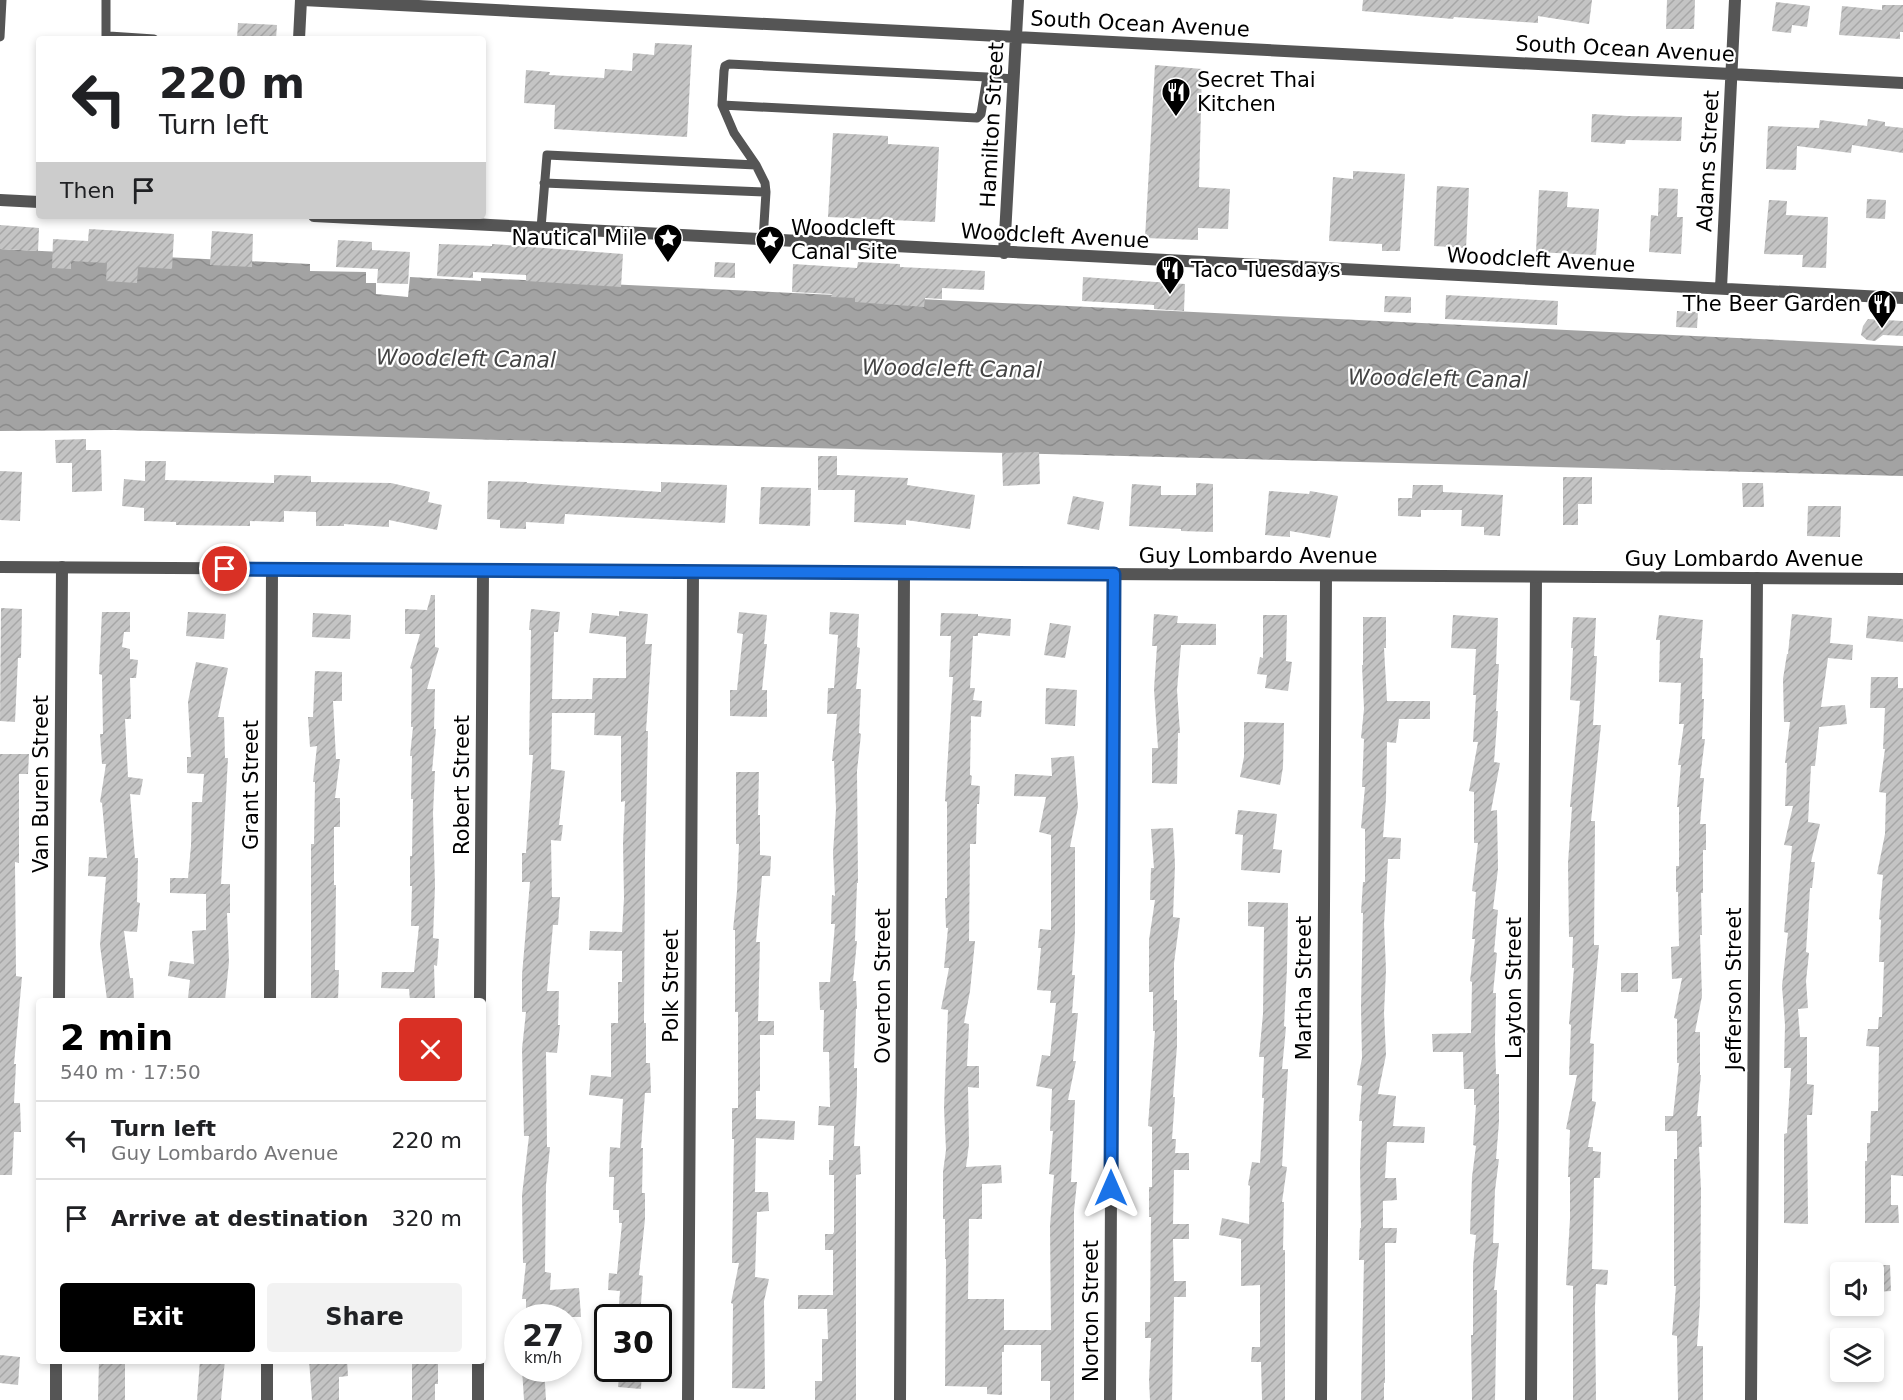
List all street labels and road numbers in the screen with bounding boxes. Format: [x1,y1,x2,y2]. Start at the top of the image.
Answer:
street label: South Ocean Avenue [1030,6,1250,42]
street label: South Ocean Avenue [1515,31,1735,67]
street label: Hamilton Street [976,42,1008,208]
street label: Adams Street [1692,89,1724,233]
street label: Woodcleft Avenue [960,219,1150,253]
street label: Woodcleft Avenue [1446,243,1636,277]
street label: Guy Lombardo Avenue [1139,544,1377,568]
street label: Guy Lombardo Avenue [1625,547,1863,571]
street label: Van Buren Street [29,695,53,873]
street label: Robert Street [450,715,474,855]
street label: Grant Street [239,720,263,850]
street label: Overton Street [871,908,895,1064]
street label: Jefferson Street [1722,908,1746,1072]
street label: Martha Street [1292,916,1316,1060]
street label: Layton Street [1502,917,1526,1059]
street label: Polk Street [659,929,683,1043]
street label: Norton Street [1079,1240,1103,1382]

